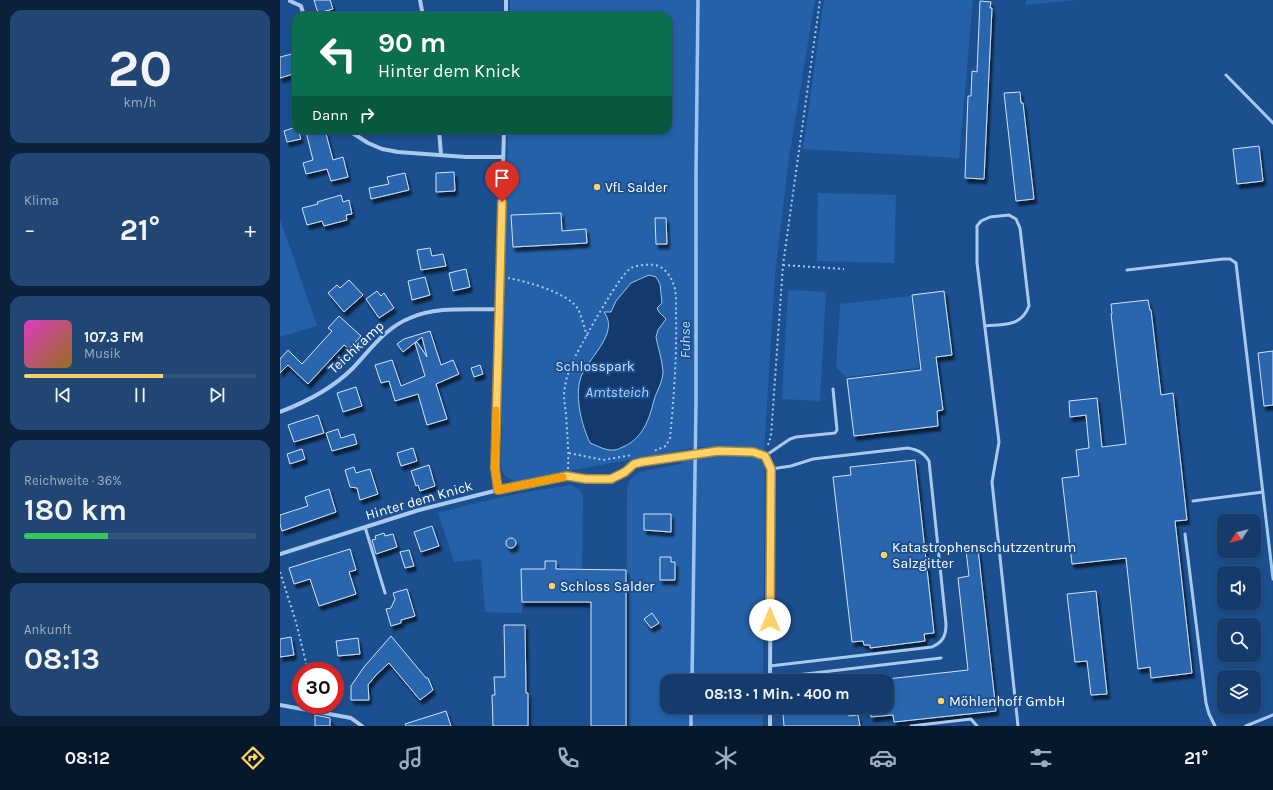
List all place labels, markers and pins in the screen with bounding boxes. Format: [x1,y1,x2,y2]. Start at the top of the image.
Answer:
pin [485,161,519,202]
place label: VfL Salder [605,179,669,196]
marker: VfL Salder [592,182,602,192]
place label: Katastrophenschutzzentrum Salzgitter [892,539,1076,572]
marker: Katastrophenschutzzentrum Salzgitter [879,550,889,560]
place label: Schloss Salder [560,578,655,595]
marker: Schloss Salder [547,581,557,591]
place label: Möhlenhoff GmbH [949,693,1065,710]
marker: Möhlenhoff GmbH [936,696,946,706]

